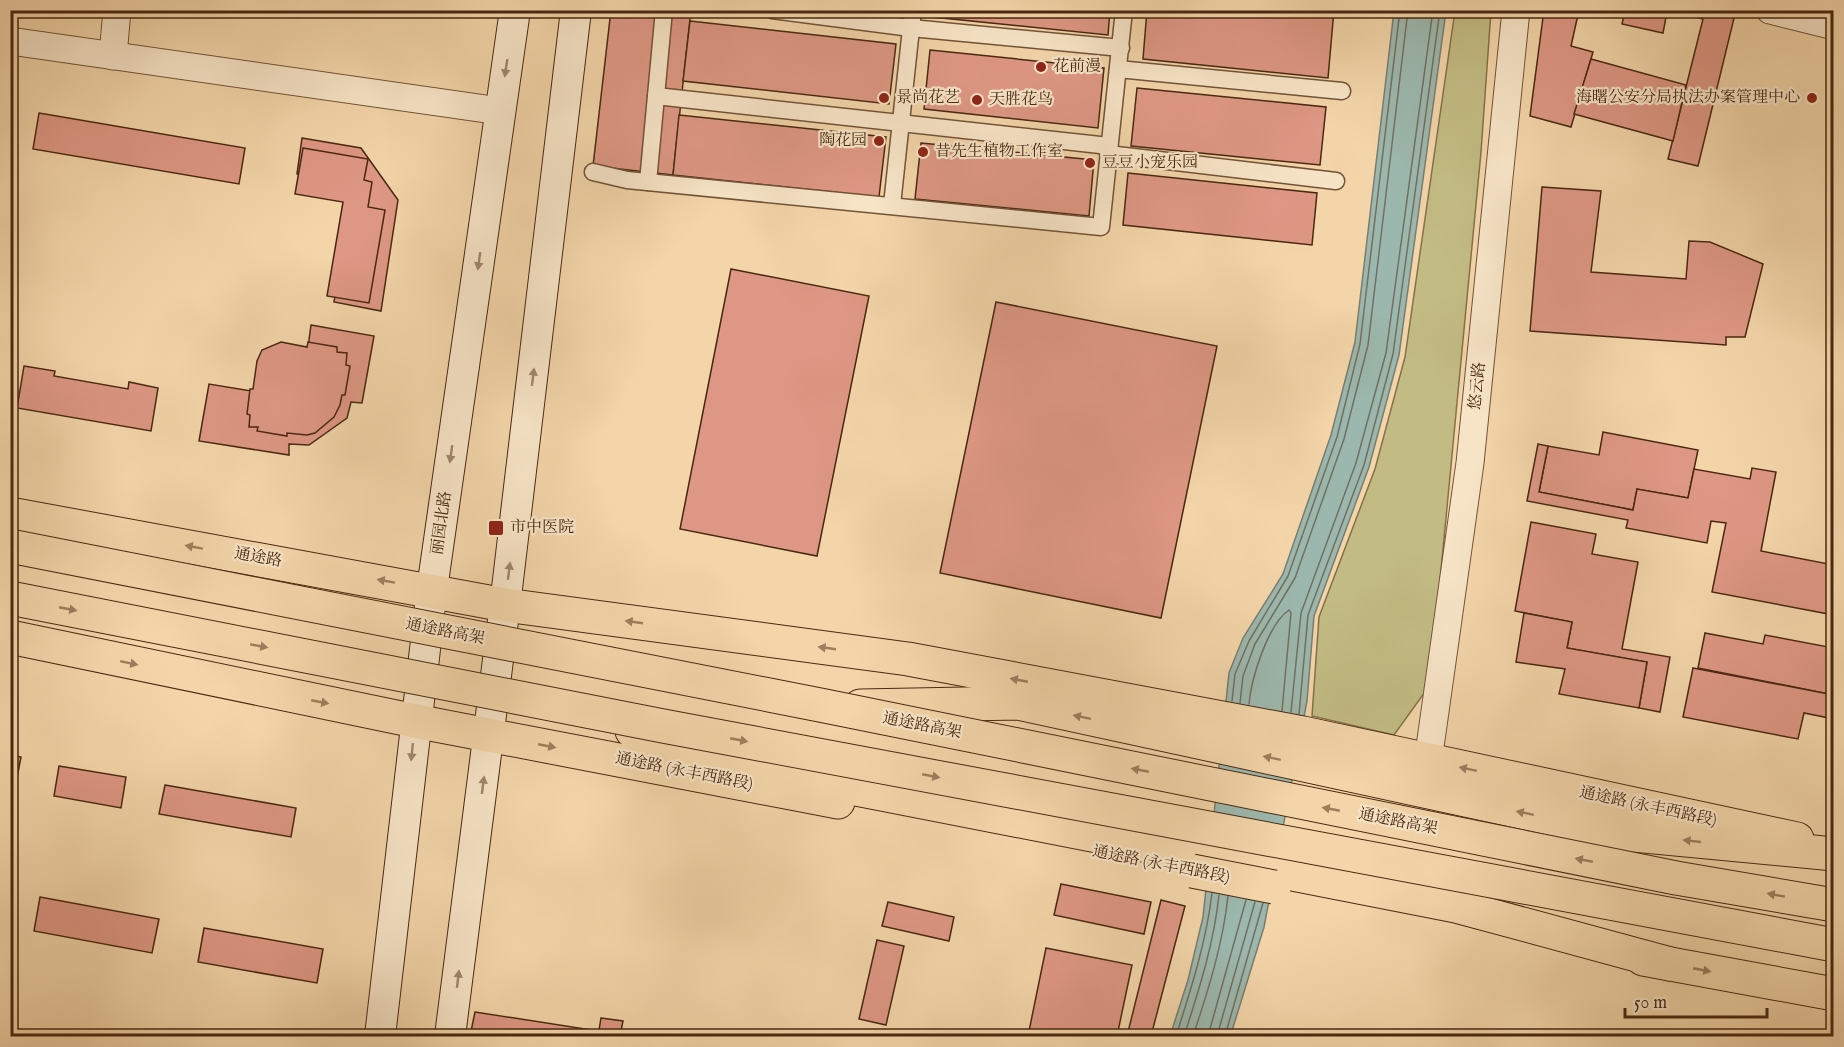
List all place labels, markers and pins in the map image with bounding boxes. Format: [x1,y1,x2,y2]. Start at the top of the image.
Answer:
place label: 花前漫 [1053,57,1101,77]
marker: 花前漫 [1034,60,1048,74]
place label: 景尚花艺 [896,88,960,108]
place label: 海曙公安分局执法办案管理中心 [1576,88,1800,108]
place label: 天胜花鸟 [989,90,1053,110]
marker: 景尚花艺 [877,91,891,105]
marker: 海曙公安分局执法办案管理中心 [1805,91,1819,105]
marker: 天胜花鸟 [970,93,984,107]
place label: 陶花园 [819,131,867,151]
marker: 陶花园 [872,134,886,148]
place label: 昔先生植物工作室 [935,142,1063,162]
marker: 昔先生植物工作室 [916,145,930,159]
place label: 豆豆小宠乐园 [1102,153,1198,173]
marker: 豆豆小宠乐园 [1083,156,1097,170]
place label: 市中医院 [510,518,574,538]
marker: 市中医院 [487,519,505,537]

